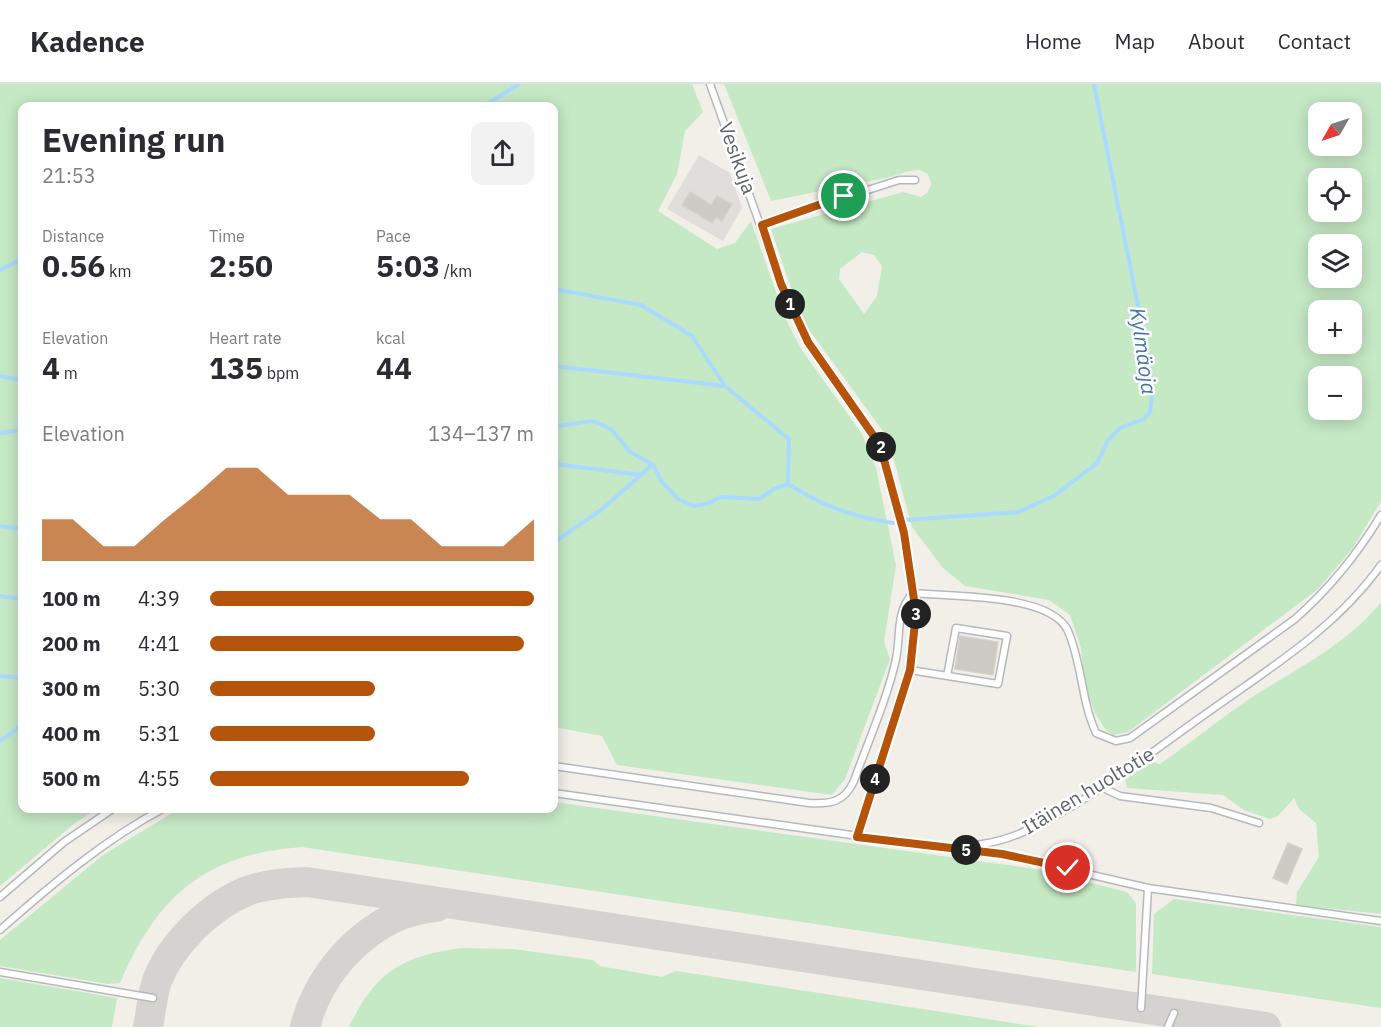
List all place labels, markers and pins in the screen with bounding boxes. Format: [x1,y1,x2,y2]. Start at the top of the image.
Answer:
pin [818,170,869,221]
pin: 1 [775,289,805,319]
pin: 2 [866,432,896,462]
pin: 3 [901,599,931,629]
pin: 4 [860,764,890,794]
pin: 5 [951,835,981,865]
pin [1042,842,1093,893]

